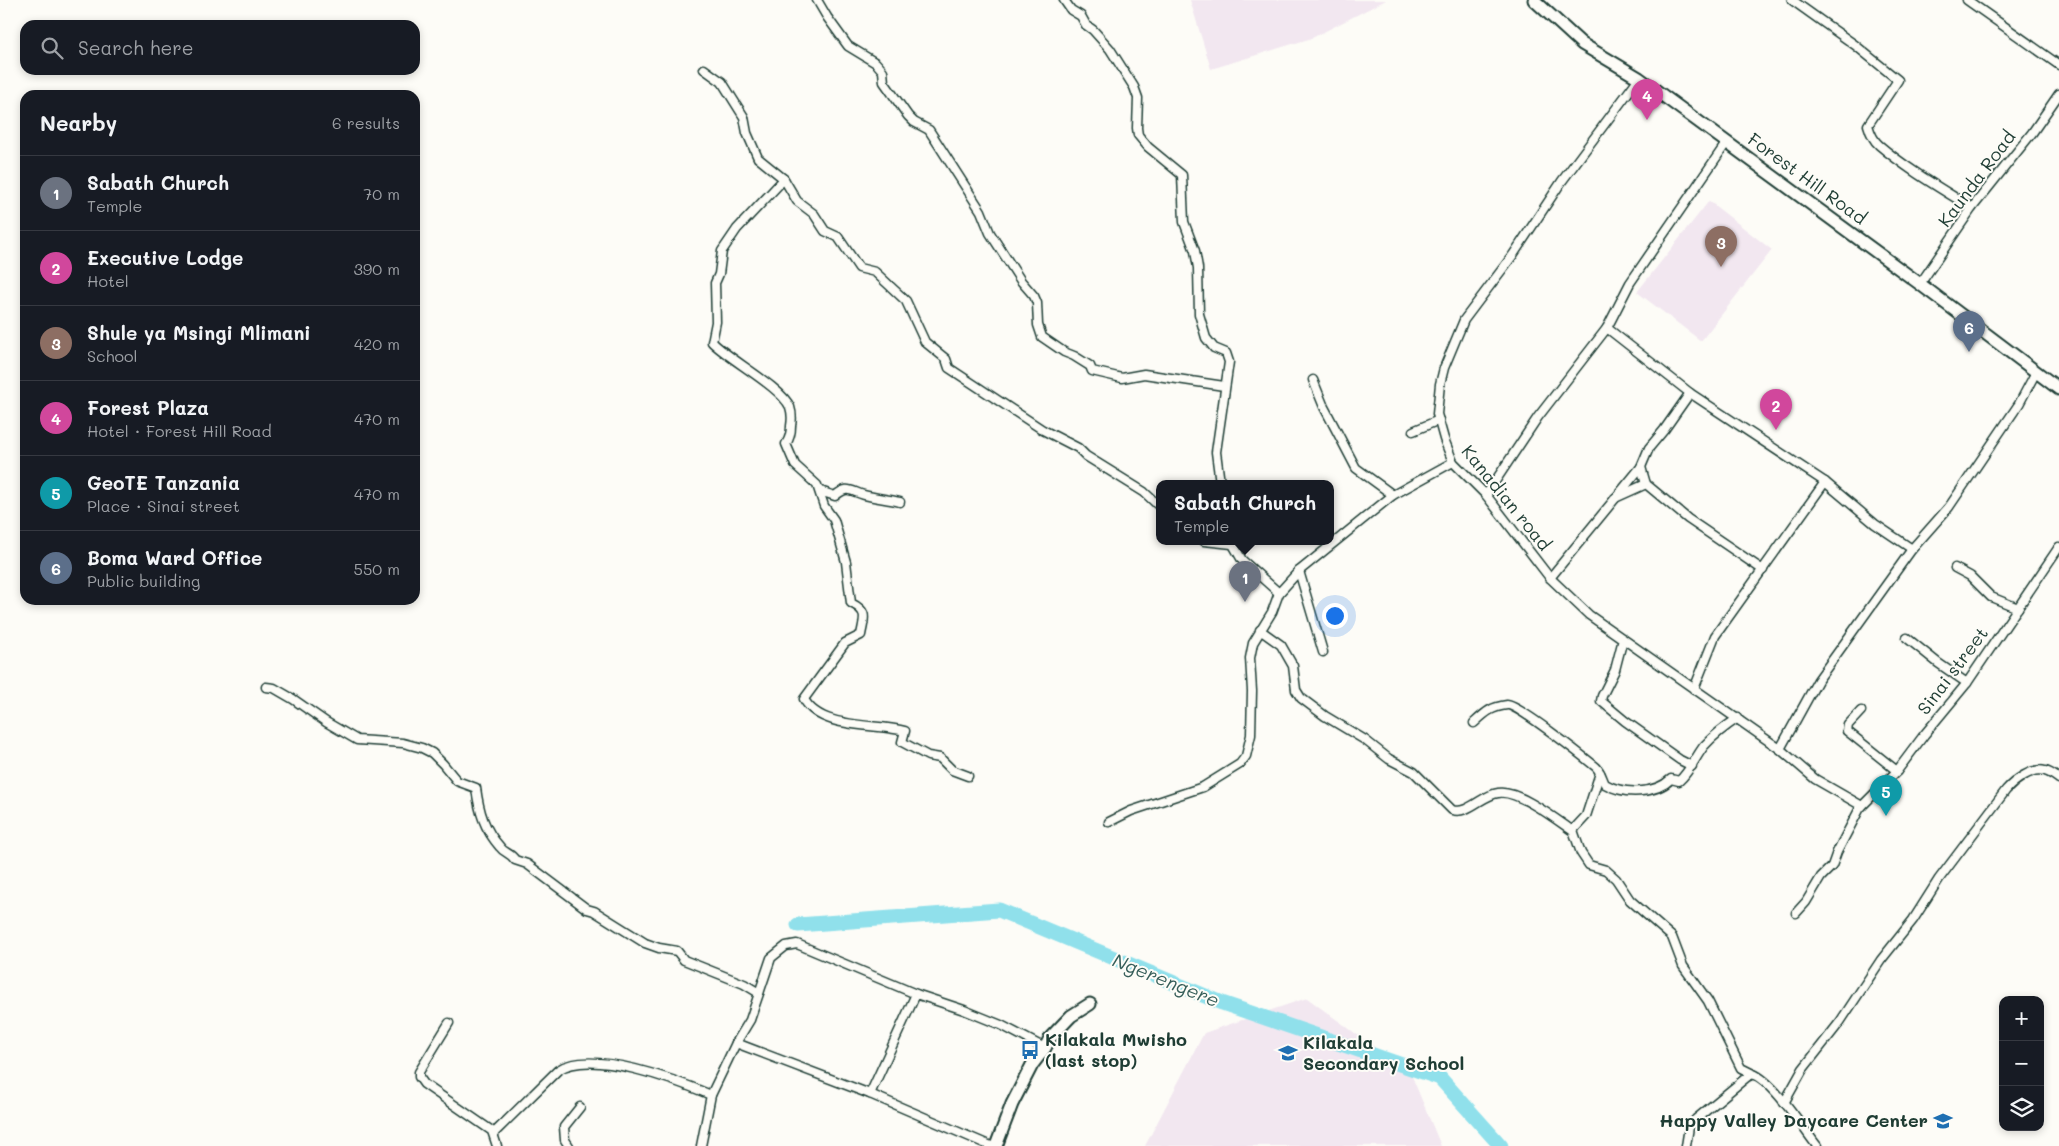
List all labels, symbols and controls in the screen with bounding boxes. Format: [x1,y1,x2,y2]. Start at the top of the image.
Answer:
search box [20,20,420,75]
icon: search [38,34,66,62]
text: Search here [78,35,194,60]
pin: 4 [1631,79,1663,120]
text: Nearby [40,109,117,136]
text: 6 results [332,112,400,133]
street label: Kaunda Road [1932,125,2020,232]
street label: Forest Hill Road [1743,127,1872,229]
text: Sabath Church [87,170,229,195]
text: 1 [52,183,60,204]
text: 70 m [363,183,400,204]
text: Temple [87,195,142,216]
pin: 3 [1705,226,1737,267]
text: Executive Lodge [87,245,243,270]
text: 2 [52,258,60,279]
text: 390 m [353,258,400,279]
text: Hotel [87,270,129,291]
pin: 6 [1953,311,1985,352]
text: Shule ya Msingi Mlimani [87,320,311,345]
text: 3 [51,333,61,354]
text: 420 m [354,333,400,354]
text: School [87,345,137,366]
pin: 2 [1760,389,1792,430]
text: Forest Plaza [87,395,209,420]
text: 4 [51,408,61,429]
text: 470 m [354,408,400,429]
text: Hotel · Forest Hill Road [87,420,272,441]
street label: Kanadian road [1457,439,1557,555]
text: GeoTE Tanzania [87,470,240,495]
popup [1156,480,1334,545]
text: 5 [51,483,61,504]
text: 470 m [354,483,400,504]
text: Sabath Church [1174,490,1316,515]
text: Place · Sinai street [87,495,240,516]
text: Temple [1174,515,1229,536]
text: Boma Ward Office [87,545,262,570]
text: 6 [51,558,61,579]
text: 550 m [354,558,400,579]
pin: 1 [1229,561,1261,602]
text: Public building [87,570,200,591]
your location [1322,603,1348,629]
street label: Sinai street [1911,622,1993,719]
pin: 5 [1870,775,1902,816]
water label: Ngerengere [1109,947,1223,1012]
map controls [1999,996,2044,1131]
button: + [1999,996,2044,1041]
place label: Kilakala Mwisho (last stop) [1045,1027,1187,1072]
place label: Kilakala Secondary School [1303,1030,1464,1075]
bus stop icon: Kilakala Mwisho (last stop) [1019,1039,1041,1061]
button: − [1999,1041,2044,1086]
school or university icon: Kilakala Secondary School [1277,1042,1299,1064]
button: layers [1999,1086,2044,1131]
place label: Happy Valley Daycare Center [1659,1108,1928,1132]
school or university icon: Happy Valley Daycare Center [1932,1110,1954,1132]

